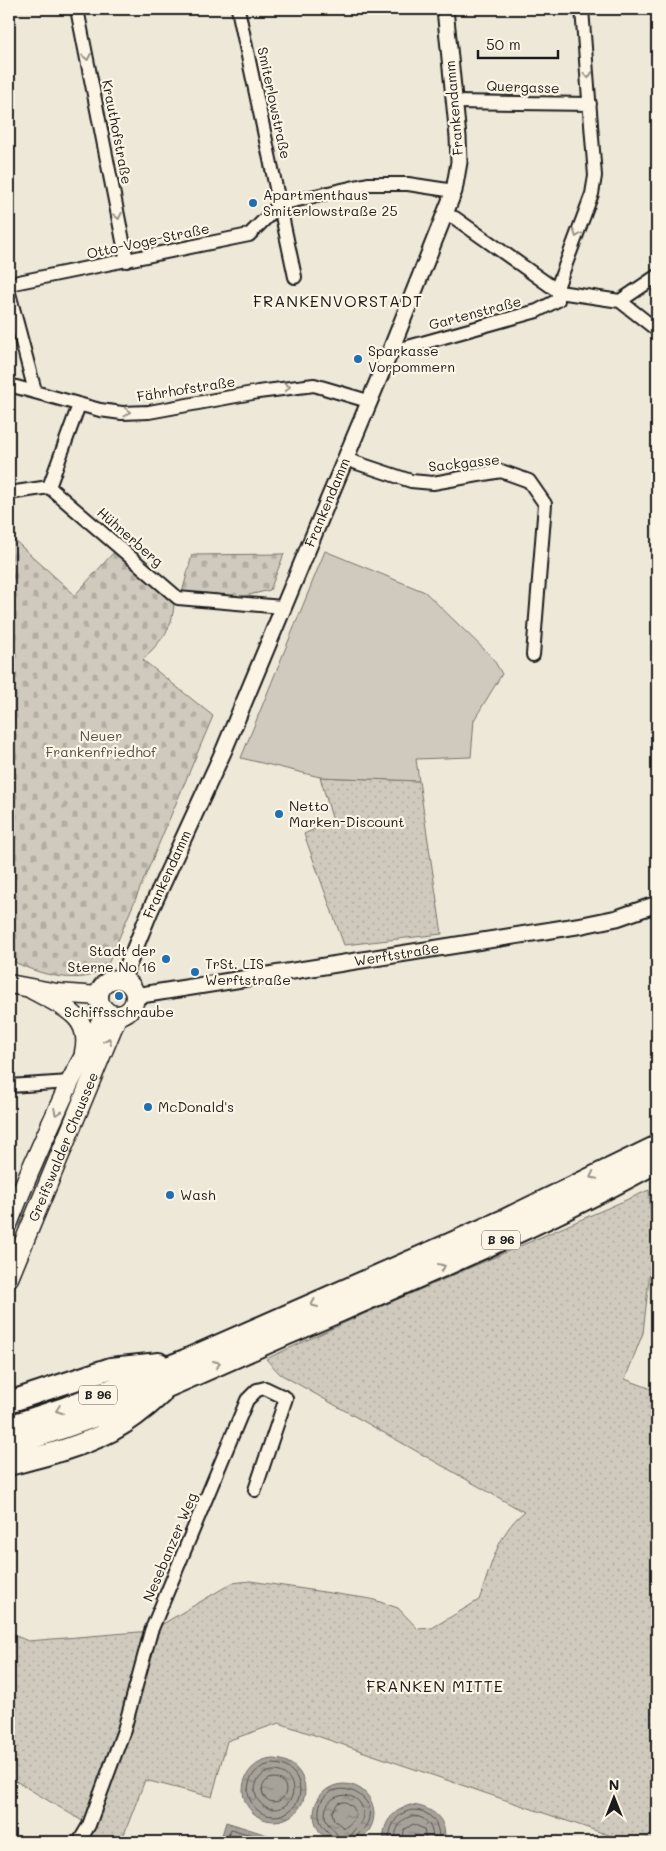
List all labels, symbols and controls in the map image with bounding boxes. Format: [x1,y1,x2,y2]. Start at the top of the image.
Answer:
scale bar [478,28,558,60]
text: 50 m [486,34,521,54]
street label: Smiterlowstraße [253,45,296,161]
one-way arrow [81,52,91,61]
street label: Frankendamm [440,60,467,156]
one-way arrow [582,71,593,79]
street label: Quergasse [486,76,560,97]
street label: Krauthofstraße [98,78,137,186]
place label: Apartmenthaus Smiterlowstraße 25 [263,185,398,220]
marker: Apartmenthaus Smiterlowstraße 25 [247,197,259,209]
one-way arrow [113,212,123,220]
street label: Otto-Voge-Straße [85,218,211,263]
one-way arrow [573,229,583,238]
district label: FRANKENVORSTADT [253,290,423,311]
street label: Gartenstraße [427,291,523,334]
place label: Sparkasse Vorpommern [368,341,455,376]
marker: Sparkasse Vorpommern [352,353,364,365]
street label: Fährhofstraße [135,371,236,406]
one-way arrow [283,383,292,393]
one-way arrow [124,407,131,417]
street label: Sackgasse [427,449,500,476]
street label: Frankendamm [300,455,354,550]
street label: Hühnerberg [93,503,167,571]
park label: Neuer Frankenfriedhof [45,726,157,761]
place label: Netto Marken-Discount [289,796,405,831]
marker: Netto Marken-Discount [273,808,285,820]
street label: Frankendamm [138,827,195,921]
street label: Werftstraße [353,938,441,970]
place label: Stadt der Sterne No 16 [68,941,156,976]
marker: Stadt der Sterne No 16 [160,953,172,965]
place label: TrSt. LIS Werftstraße [205,954,291,989]
marker: TrSt. LIS Werftstraße [189,966,201,978]
marker: Schiffsschraube [113,990,125,1002]
place label: Schiffsschraube [64,1002,174,1021]
one-way arrow [102,1037,113,1046]
street label: Greifswalder Chaussee [23,1069,102,1224]
place label: McDonald's [158,1097,234,1116]
marker: McDonald's [142,1101,154,1113]
one-way arrow [52,1107,63,1116]
one-way arrow [589,1170,598,1180]
place label: Wash [180,1185,216,1204]
marker: Wash [164,1189,176,1201]
road number: B 96 [482,1230,520,1250]
one-way arrow [437,1262,446,1273]
one-way arrow [310,1297,319,1308]
one-way arrow [212,1360,221,1371]
road number: B 96 [79,1386,117,1404]
one-way arrow [55,1404,64,1414]
street label: Nesebanzer Weg [138,1489,201,1604]
district label: FRANKEN MITTE [366,1675,504,1696]
north arrow [588,1774,638,1824]
text: N [609,1775,619,1794]

